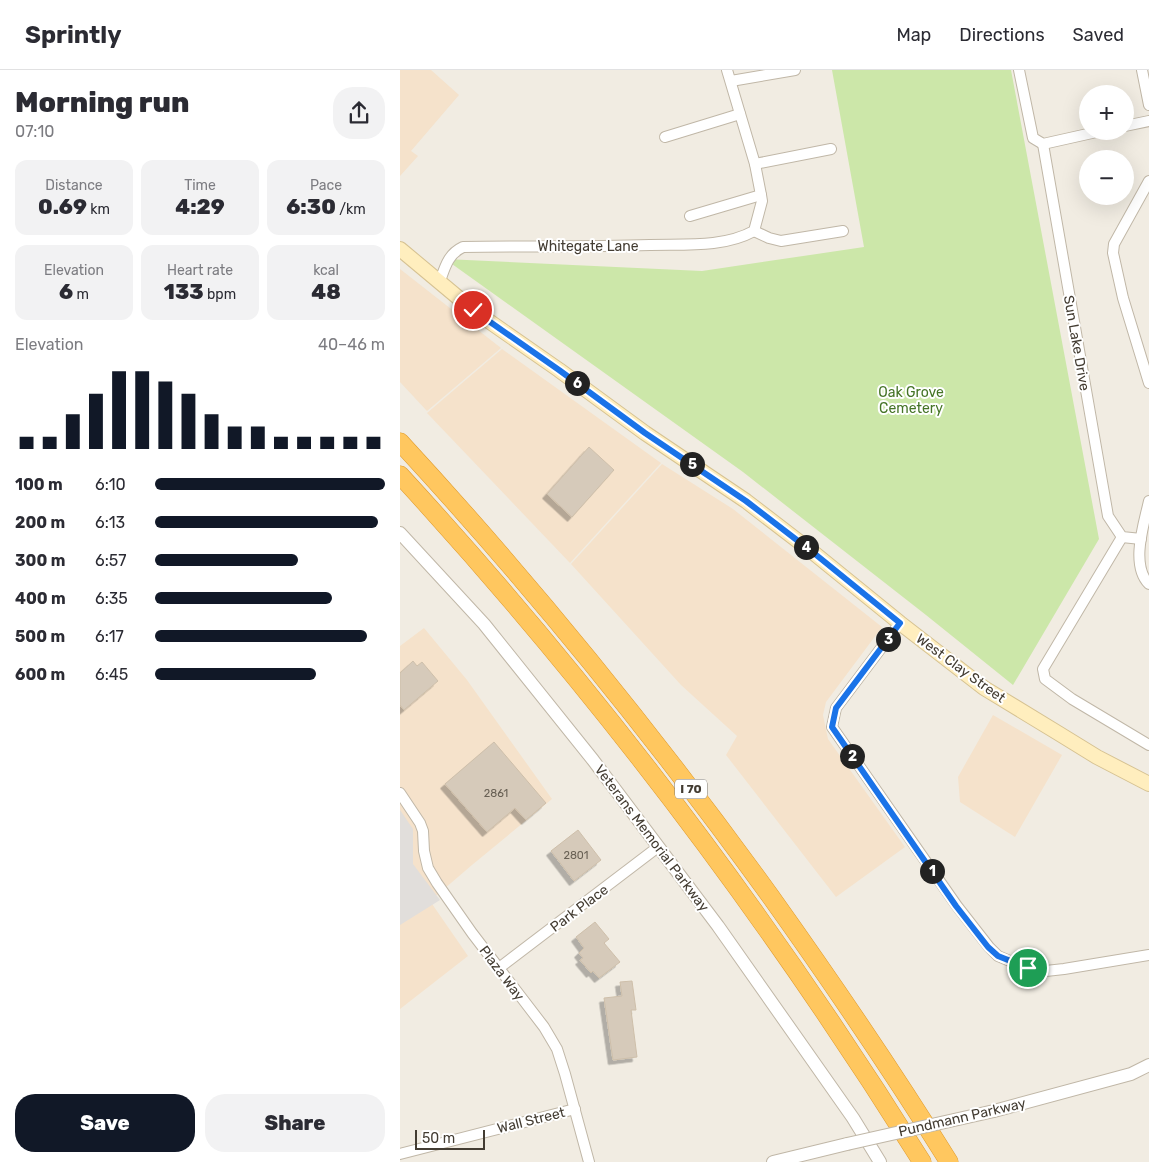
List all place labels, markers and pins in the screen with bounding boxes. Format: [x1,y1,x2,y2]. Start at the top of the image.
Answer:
pin [452,289,494,331]
pin: 6 [564,370,590,396]
pin: 5 [680,452,704,476]
pin: 4 [794,534,818,560]
pin: 3 [876,626,900,652]
pin: 2 [840,744,864,768]
pin: 1 [920,858,944,884]
pin [1007,947,1049,989]

